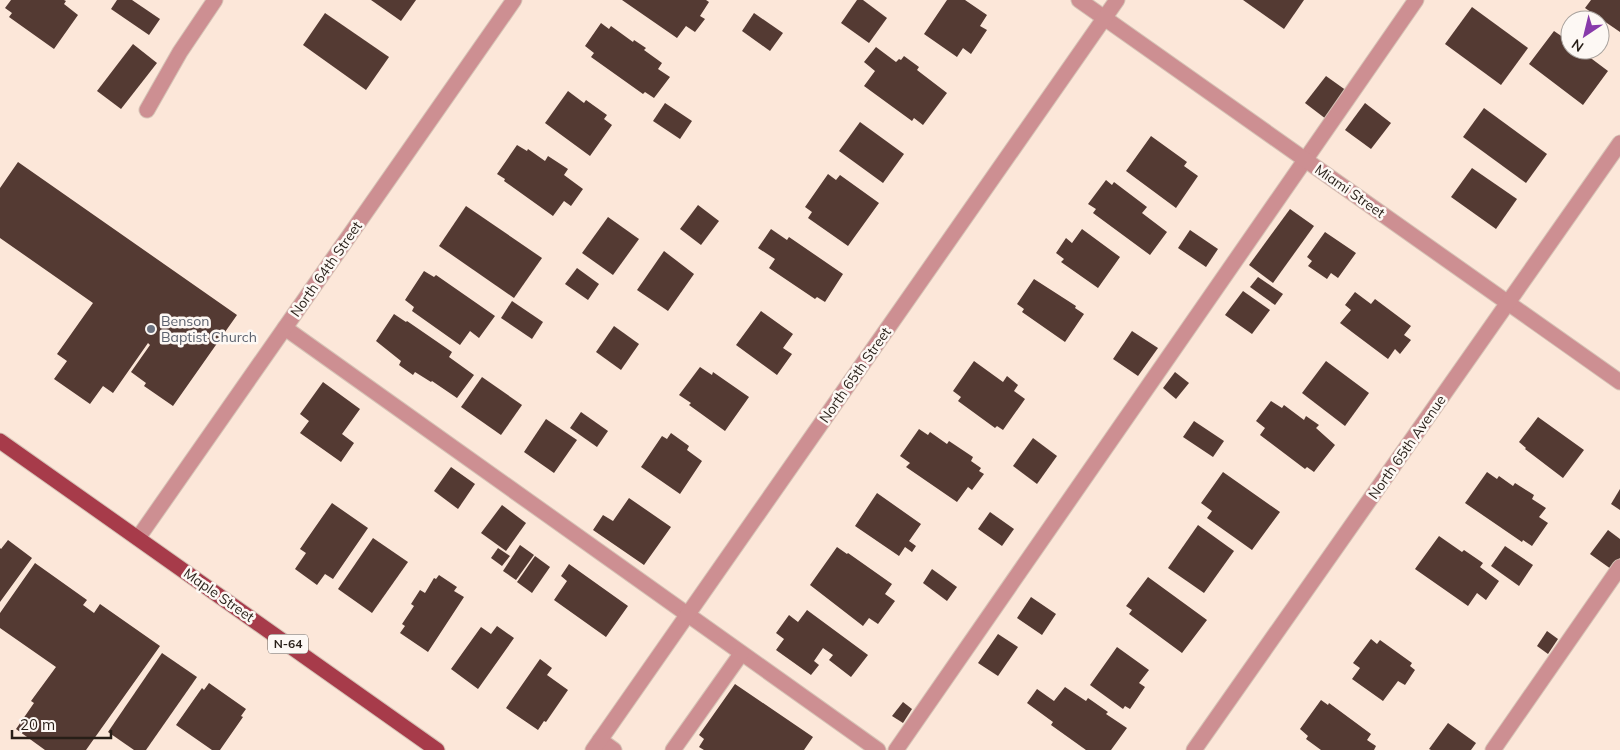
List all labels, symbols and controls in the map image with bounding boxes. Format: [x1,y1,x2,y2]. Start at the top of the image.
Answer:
north arrow [1560,10,1610,60]
text: N [1568,35,1587,56]
street label: Miami Street [1311,160,1389,222]
street label: North 64th Street [286,218,366,320]
place label: Benson Baptist Church [161,312,257,346]
marker: Benson Baptist Church [145,323,157,335]
street label: North 65th Street [815,324,895,426]
street label: North 65th Avenue [1364,391,1450,503]
street label: Maple Street [180,564,258,626]
road number: N-64 [268,634,308,654]
scale bar [12,708,111,740]
text: 20 m [20,715,55,734]

